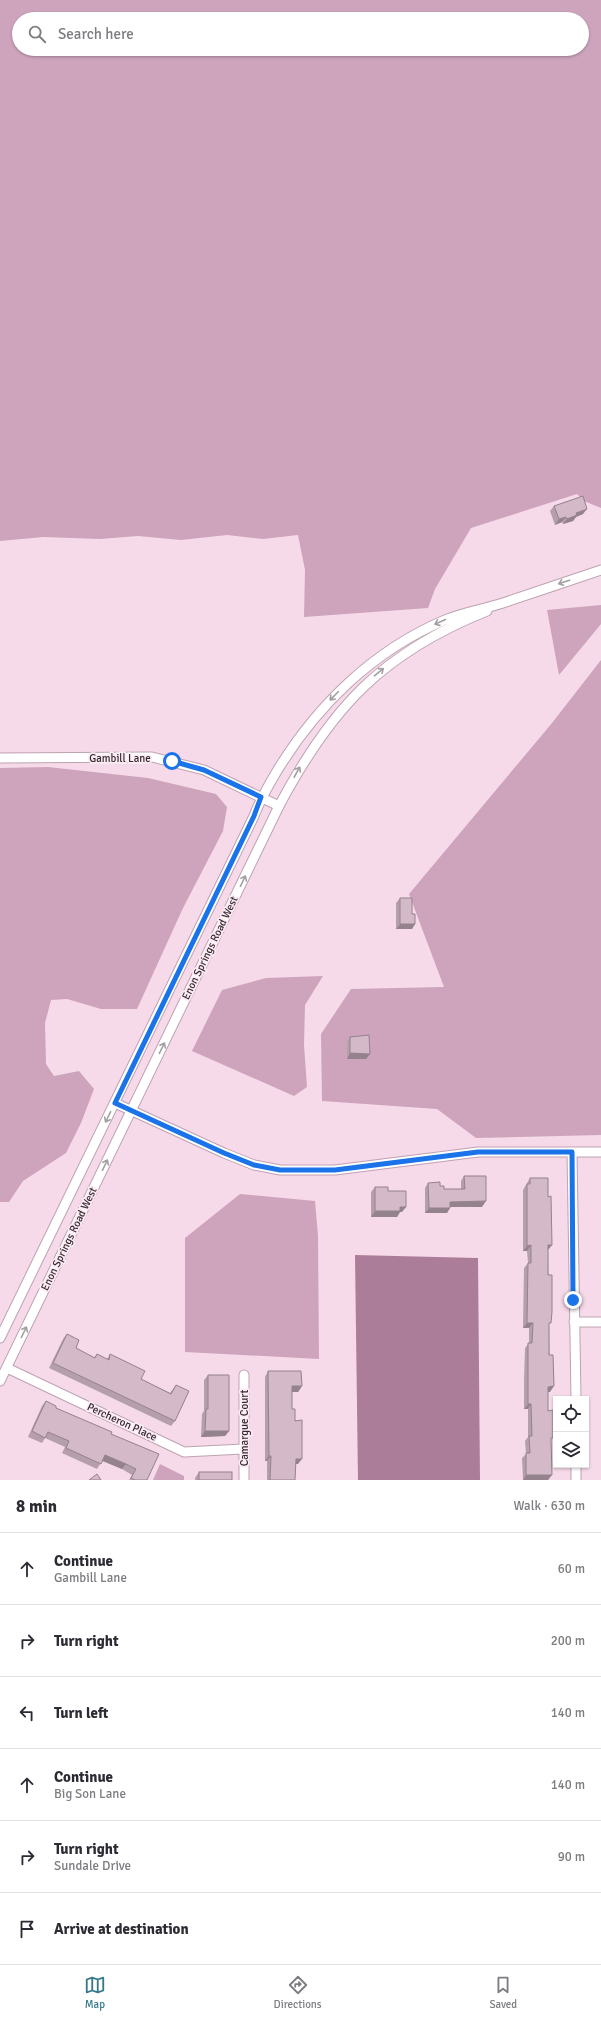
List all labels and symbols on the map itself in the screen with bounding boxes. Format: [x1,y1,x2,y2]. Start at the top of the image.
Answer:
one-way arrow [558,579,571,586]
one-way arrow [435,619,447,626]
one-way arrow [374,668,385,677]
one-way arrow [330,691,339,701]
street label: Gambill Lane [89,752,151,765]
route start [163,752,181,770]
one-way arrow [294,766,301,778]
one-way arrow [240,875,247,887]
street label: Enon Springs Road West [179,894,241,1002]
one-way arrow [159,1042,166,1054]
one-way arrow [104,1110,111,1122]
one-way arrow [102,1159,109,1171]
street label: Enon Springs Road West [38,1185,100,1293]
route end [564,1291,582,1309]
one-way arrow [21,1327,28,1339]
street label: Camargue Court [238,1390,251,1466]
street label: Percheron Place [85,1400,159,1444]

